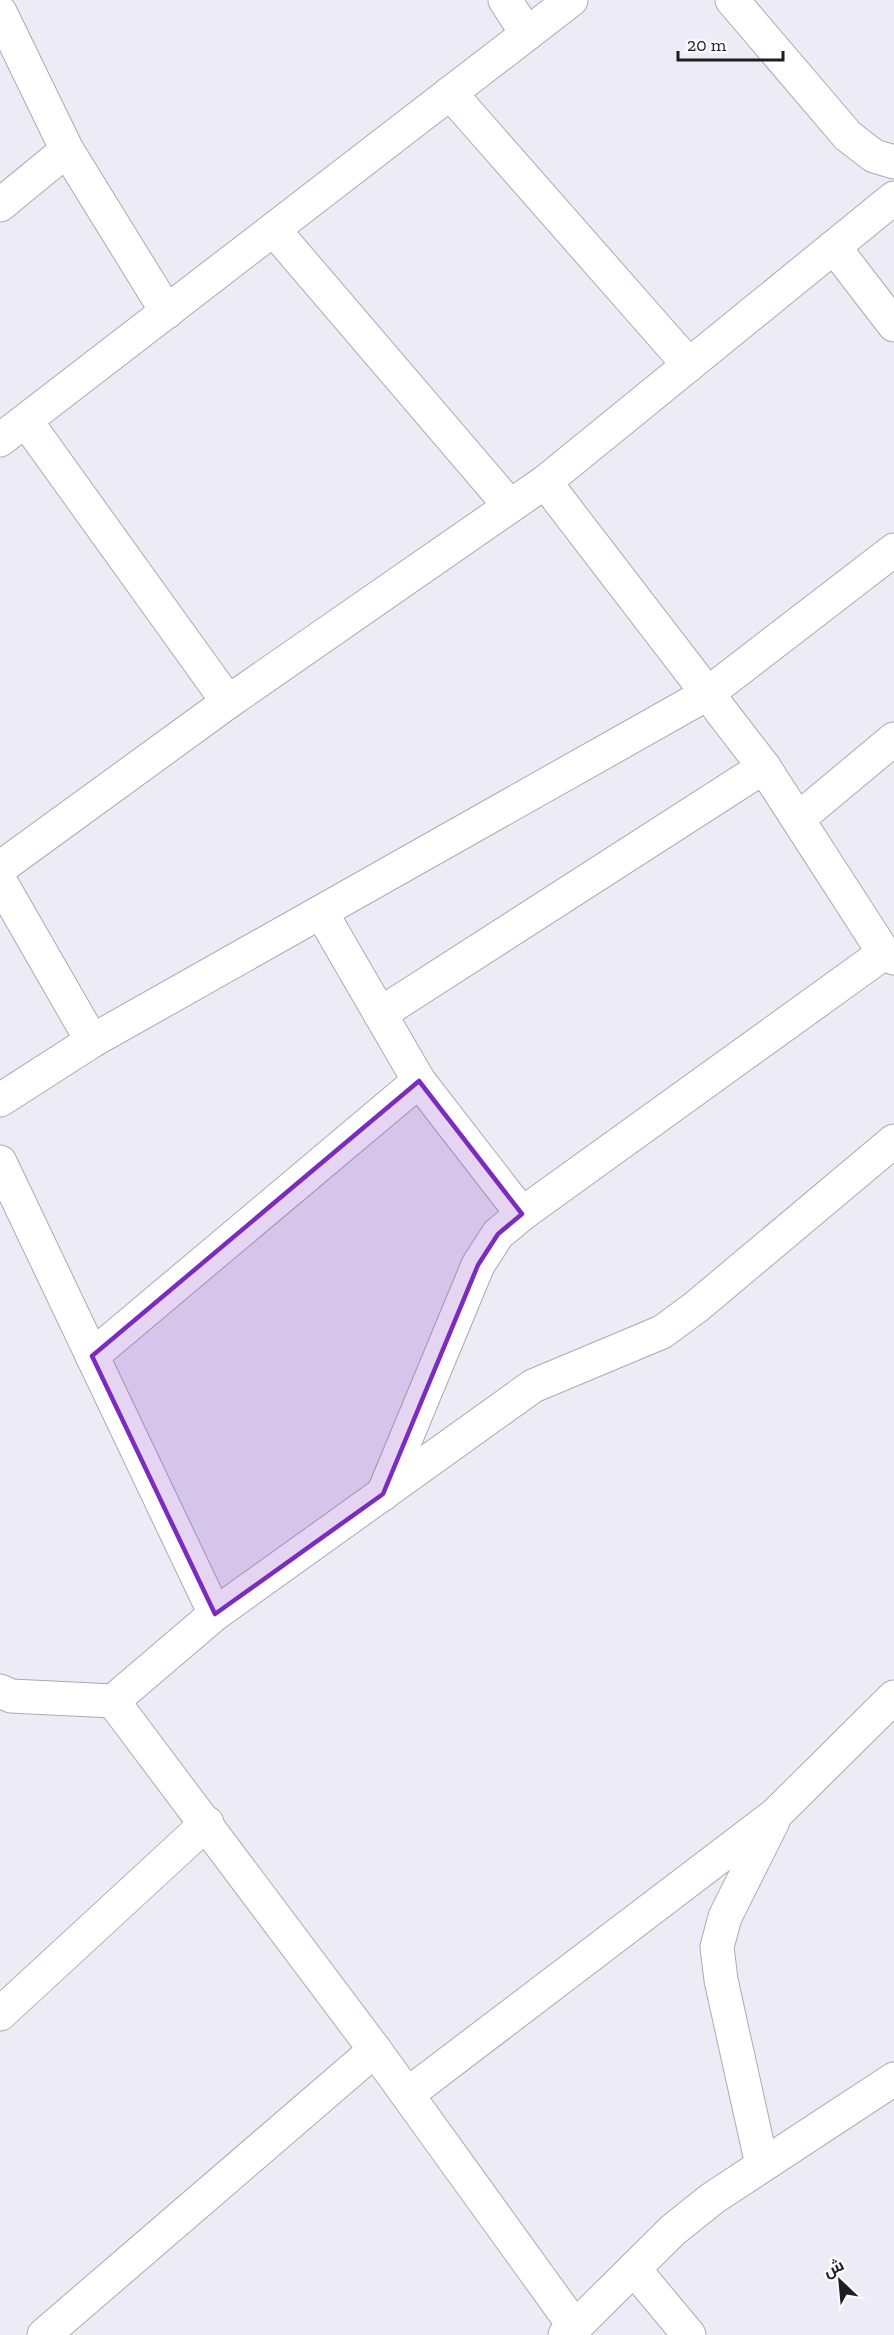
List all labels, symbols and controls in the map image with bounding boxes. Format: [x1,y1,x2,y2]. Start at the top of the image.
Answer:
scale bar [678,24,783,62]
text: 20 m [687,34,727,56]
north arrow [810,2251,870,2311]
text: ش [820,2255,847,2281]

